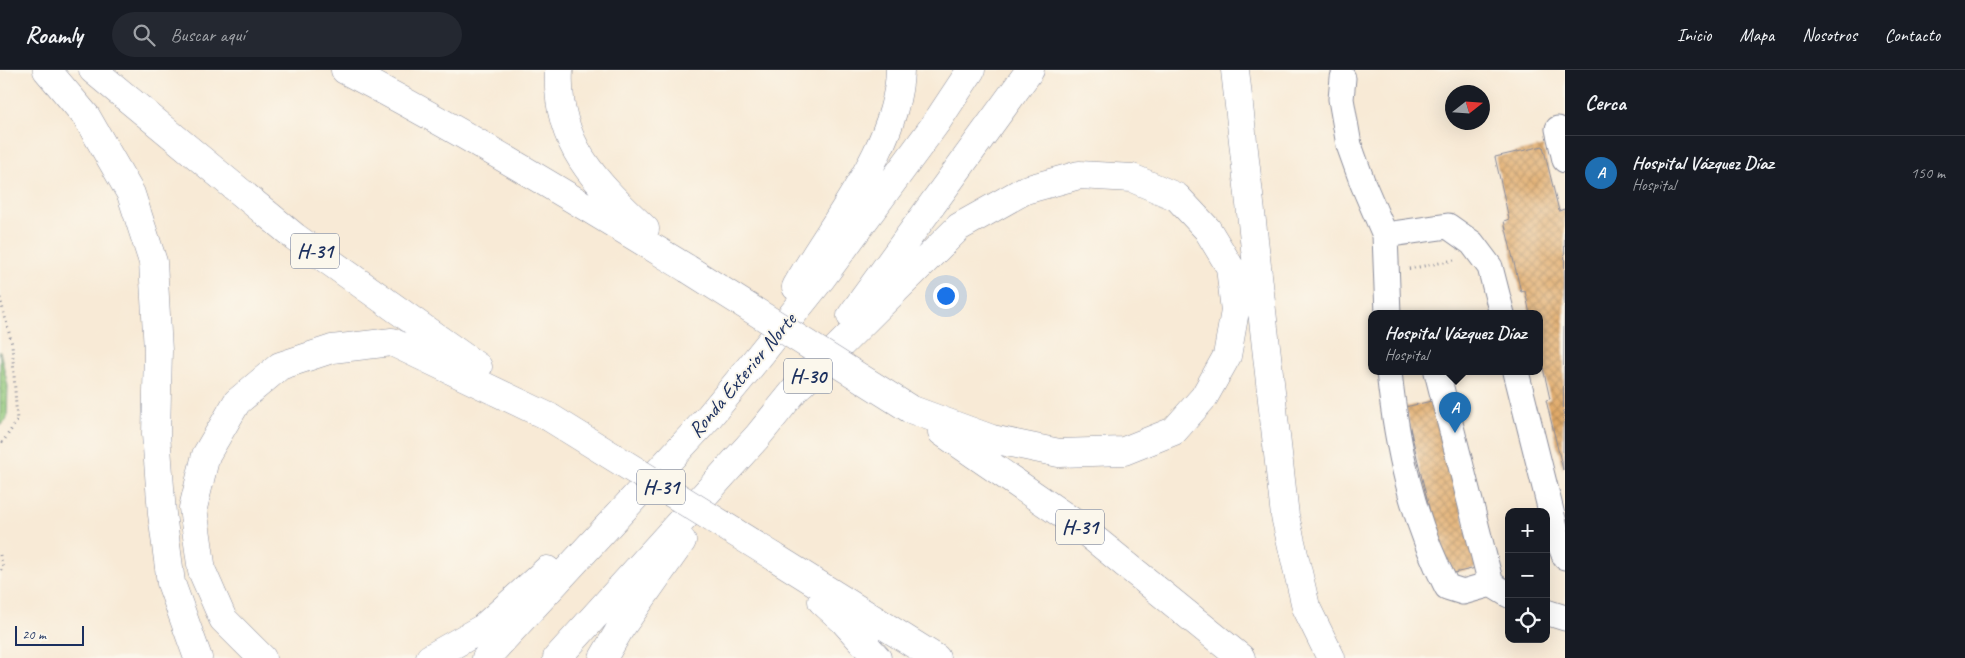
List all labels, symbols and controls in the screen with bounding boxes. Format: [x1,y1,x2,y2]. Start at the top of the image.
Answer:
search box [112,12,462,57]
text: Roamly [25,20,82,50]
icon: search [130,21,158,49]
text: Buscar aquí [170,23,245,47]
text: Inicio [1677,24,1711,46]
text: Mapa [1739,24,1774,46]
text: Nosotros [1802,24,1857,46]
text: Contacto [1885,24,1940,46]
north arrow [1445,85,1490,130]
text: Cerca [1585,90,1626,116]
text: Hospital Vázquez Díaz [1632,151,1773,175]
text: A [1597,163,1605,183]
text: 150 m [1911,163,1945,183]
text: Hospital [1632,175,1676,195]
road number: H-31 [291,234,339,268]
your location [933,283,959,309]
street label: Ronda Exterior Norte [682,306,803,443]
popup [1368,310,1543,375]
text: Hospital Vázquez Díaz [1385,321,1526,345]
text: Hospital [1385,345,1428,365]
road number: H-30 [784,358,832,394]
pin: A [1439,392,1471,433]
road number: H-31 [637,470,685,504]
map controls [1505,508,1550,643]
button: + [1505,508,1550,553]
road number: H-31 [1056,510,1104,544]
button: − [1505,553,1550,598]
button: locate [1505,598,1550,643]
scale bar [15,623,84,646]
text: 20 m [22,626,46,643]

